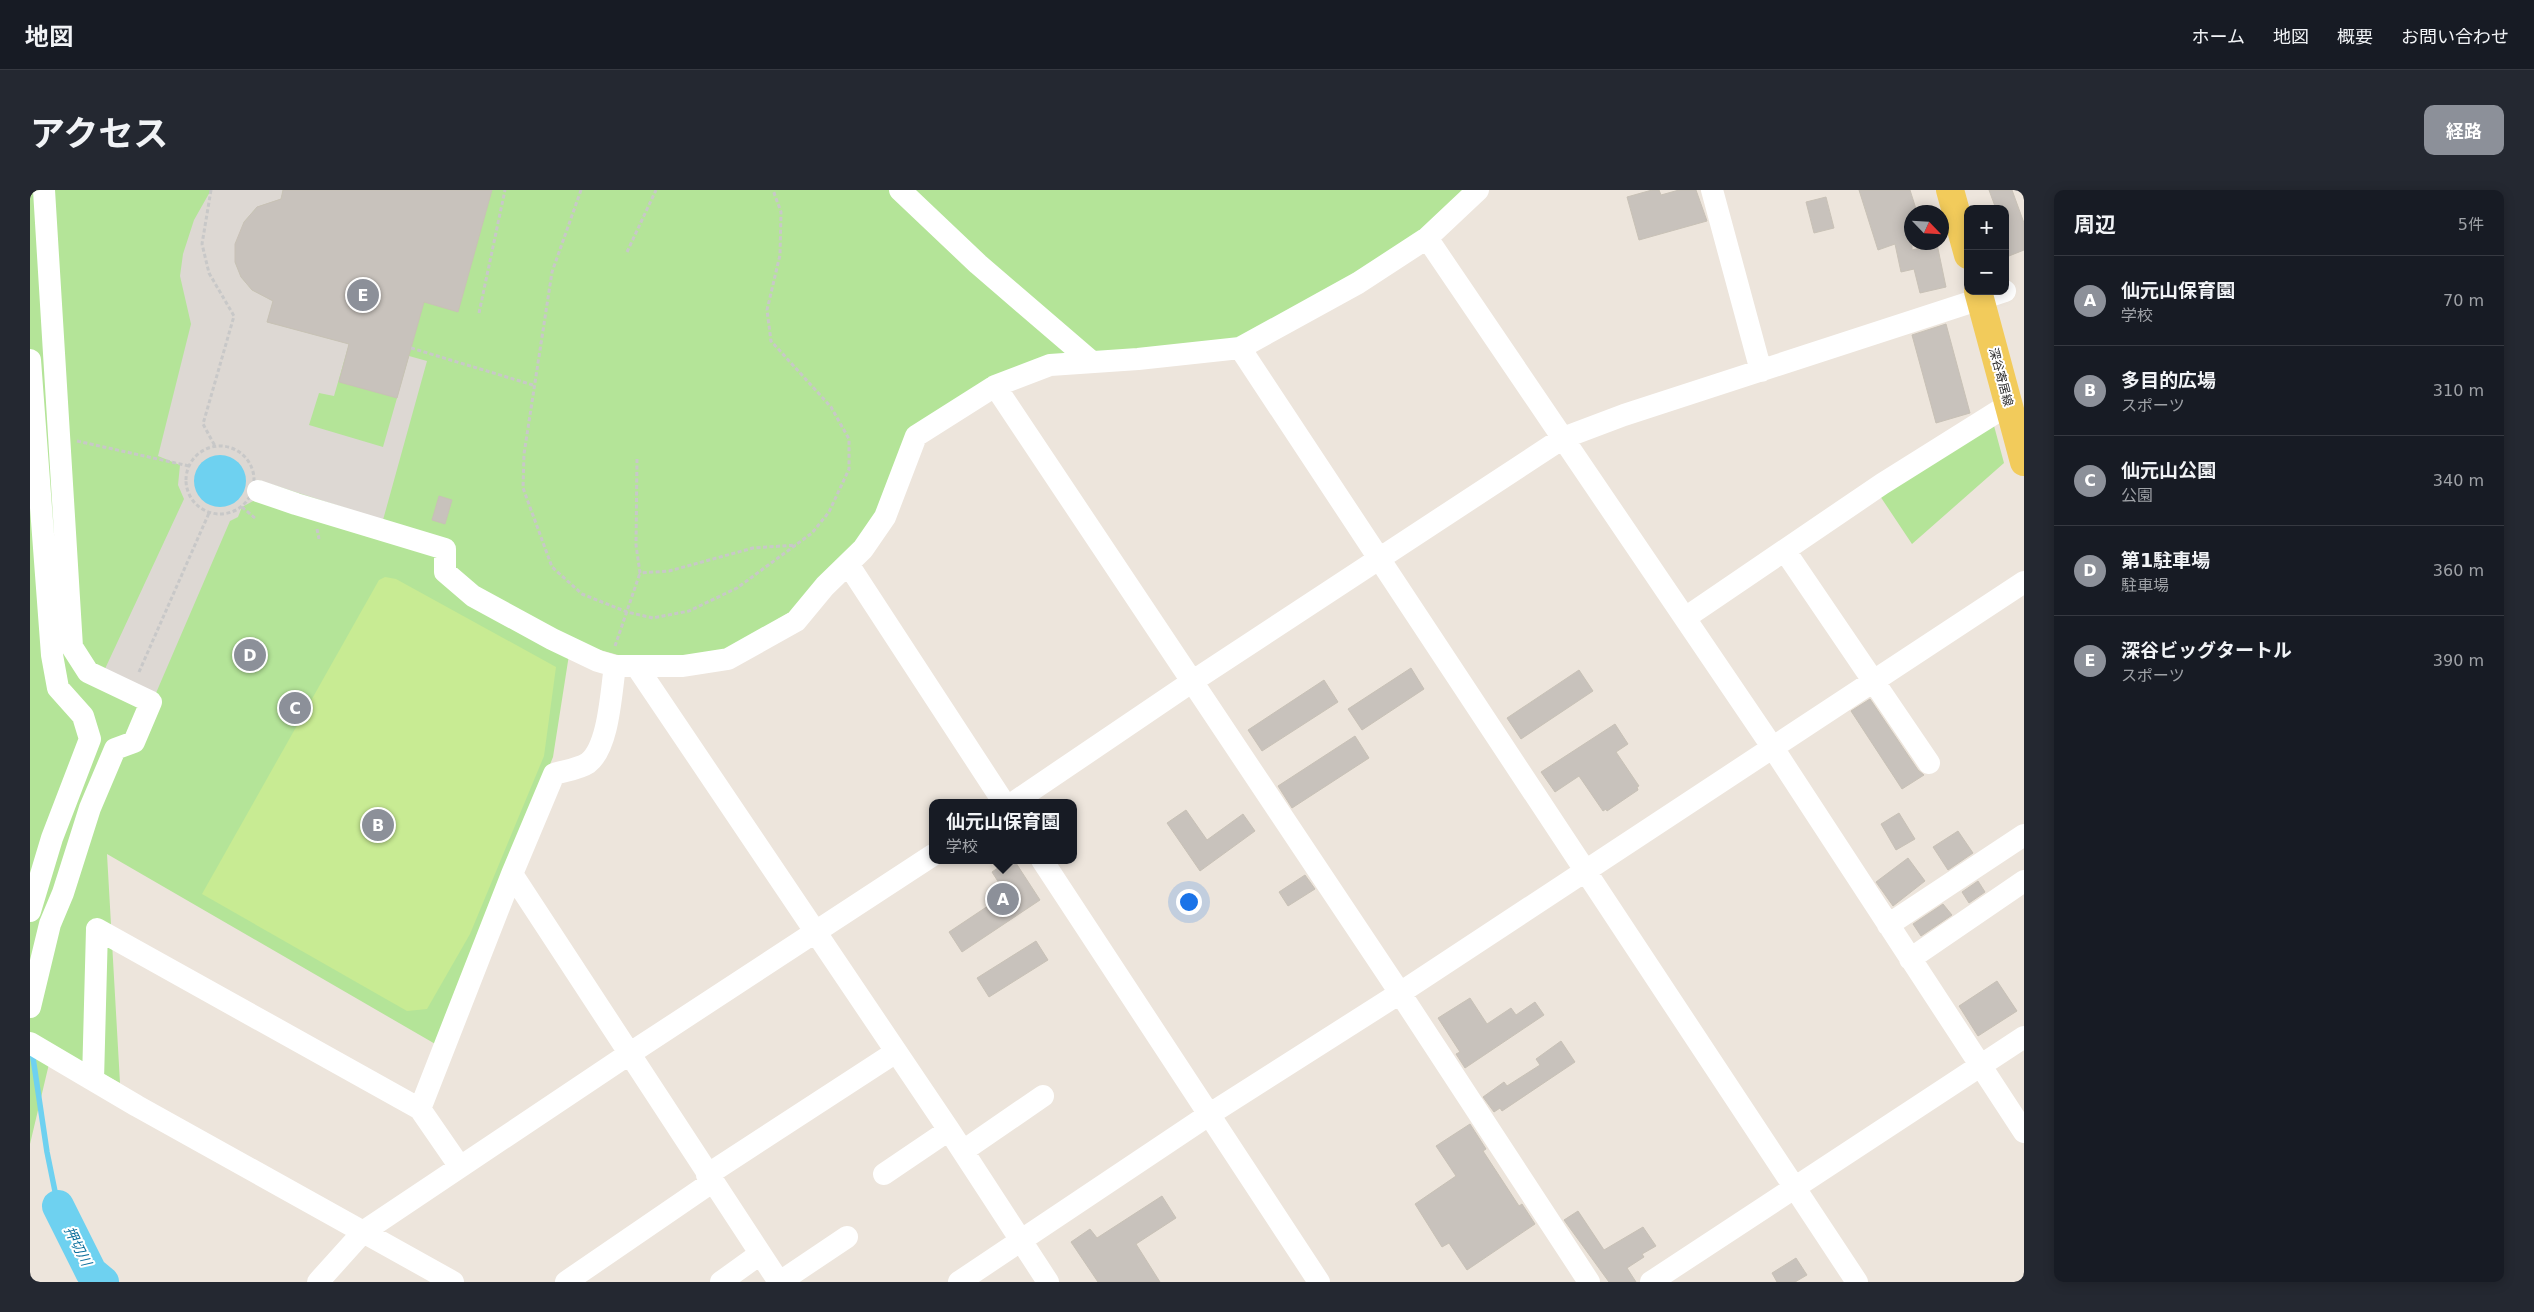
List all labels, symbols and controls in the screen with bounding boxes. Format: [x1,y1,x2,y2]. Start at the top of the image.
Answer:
text: 地図 [25,23,73,51]
text: ホーム [2192,26,2245,47]
text: 地図 [2273,26,2309,47]
text: 概要 [2337,26,2373,47]
text: お問い合わせ [2401,26,2509,47]
button: 経路 [2424,105,2504,155]
text: アクセス [30,114,168,154]
north arrow [1904,205,1949,250]
map controls [1964,205,2009,295]
button: + [1964,205,2009,250]
text: 周辺 [2074,213,2116,237]
text: 5件 [2458,215,2484,234]
button: − [1964,250,2009,295]
pin: E [347,276,379,314]
text: 仙元山保育園 [2121,279,2235,301]
text: A [2084,291,2096,310]
text: 70 m [2443,291,2484,310]
text: 学校 [2121,306,2153,325]
street label: 深谷寄居線 [1986,346,2016,408]
text: 多目的広場 [2121,369,2216,391]
text: B [2084,381,2096,400]
text: 310 m [2433,381,2484,400]
text: スポーツ [2121,396,2185,415]
text: 仙元山公園 [2121,459,2216,481]
text: C [2084,471,2096,490]
text: 340 m [2433,471,2484,490]
text: 公園 [2121,486,2153,505]
text: 第1駐車場 [2121,549,2210,571]
text: D [2083,561,2097,580]
text: 360 m [2433,561,2484,580]
text: 駐車場 [2121,576,2169,595]
pin: D [234,636,266,674]
text: 深谷ビッグタートル [2121,639,2292,661]
text: E [2085,651,2095,670]
text: 390 m [2433,651,2484,670]
text: スポーツ [2121,666,2185,685]
pin: C [279,689,311,727]
popup [929,799,1077,864]
pin: B [362,806,394,844]
text: 仙元山保育園 [946,810,1060,832]
text: 学校 [946,837,978,856]
pin: A [987,880,1019,918]
your location [1176,889,1202,915]
water label: 押切川 [61,1224,96,1270]

